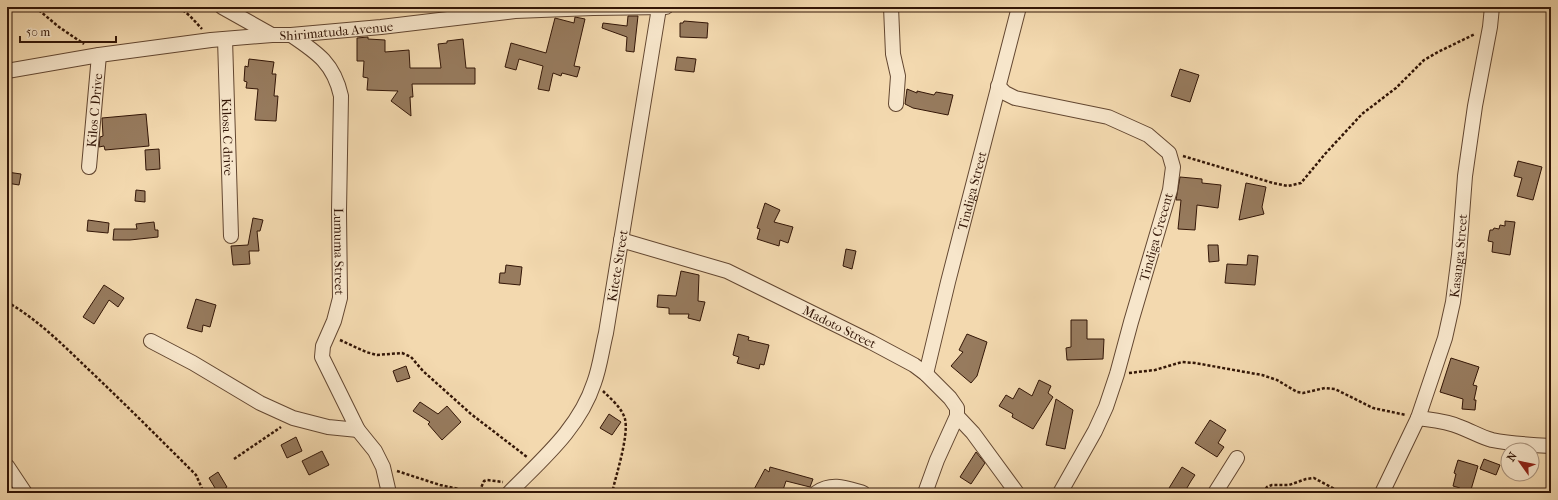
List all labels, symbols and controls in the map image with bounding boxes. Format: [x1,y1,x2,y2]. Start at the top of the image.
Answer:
scale bar [20,18,116,44]
street label: Shirimatuda Avenue [279,18,394,43]
text: 50 m [26,25,50,39]
street label: Kilos C Drive [83,72,105,148]
street label: Kilosa C drive [219,98,237,176]
street label: Tindiga Street [954,149,989,232]
street label: Tindiga Crecent [1136,191,1176,283]
street label: Lumuma Street [331,208,347,296]
street label: Kasanga Street [1446,213,1470,299]
street label: Kitete Street [604,228,630,303]
street label: Madoto Street [800,302,879,351]
north arrow [1500,442,1540,482]
text: N [1504,449,1520,464]

